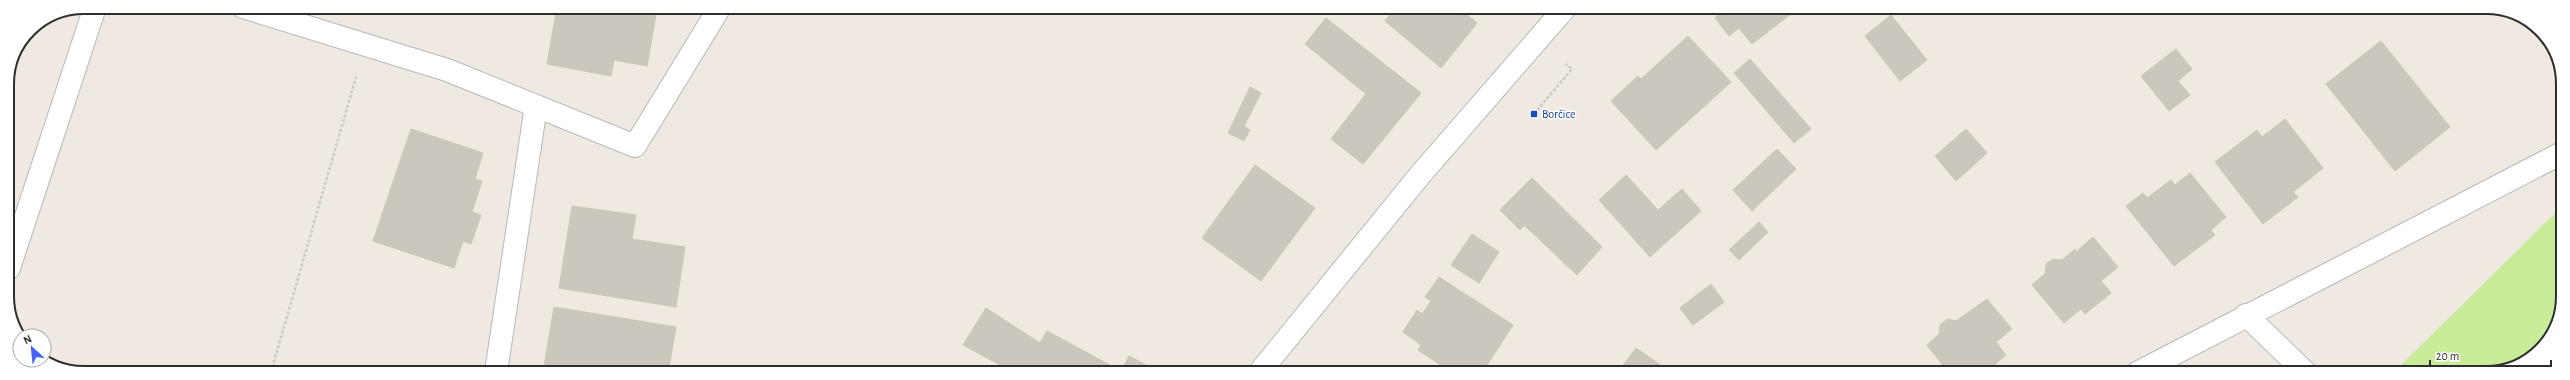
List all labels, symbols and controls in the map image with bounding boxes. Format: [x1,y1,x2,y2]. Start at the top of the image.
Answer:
place label: Borčice [1542,108,1576,120]
marker: Borčice [1529,109,1539,119]
north arrow [12,328,52,368]
text: N [22,333,34,346]
scale bar [2430,342,2551,368]
text: 20 m [2436,350,2459,362]

